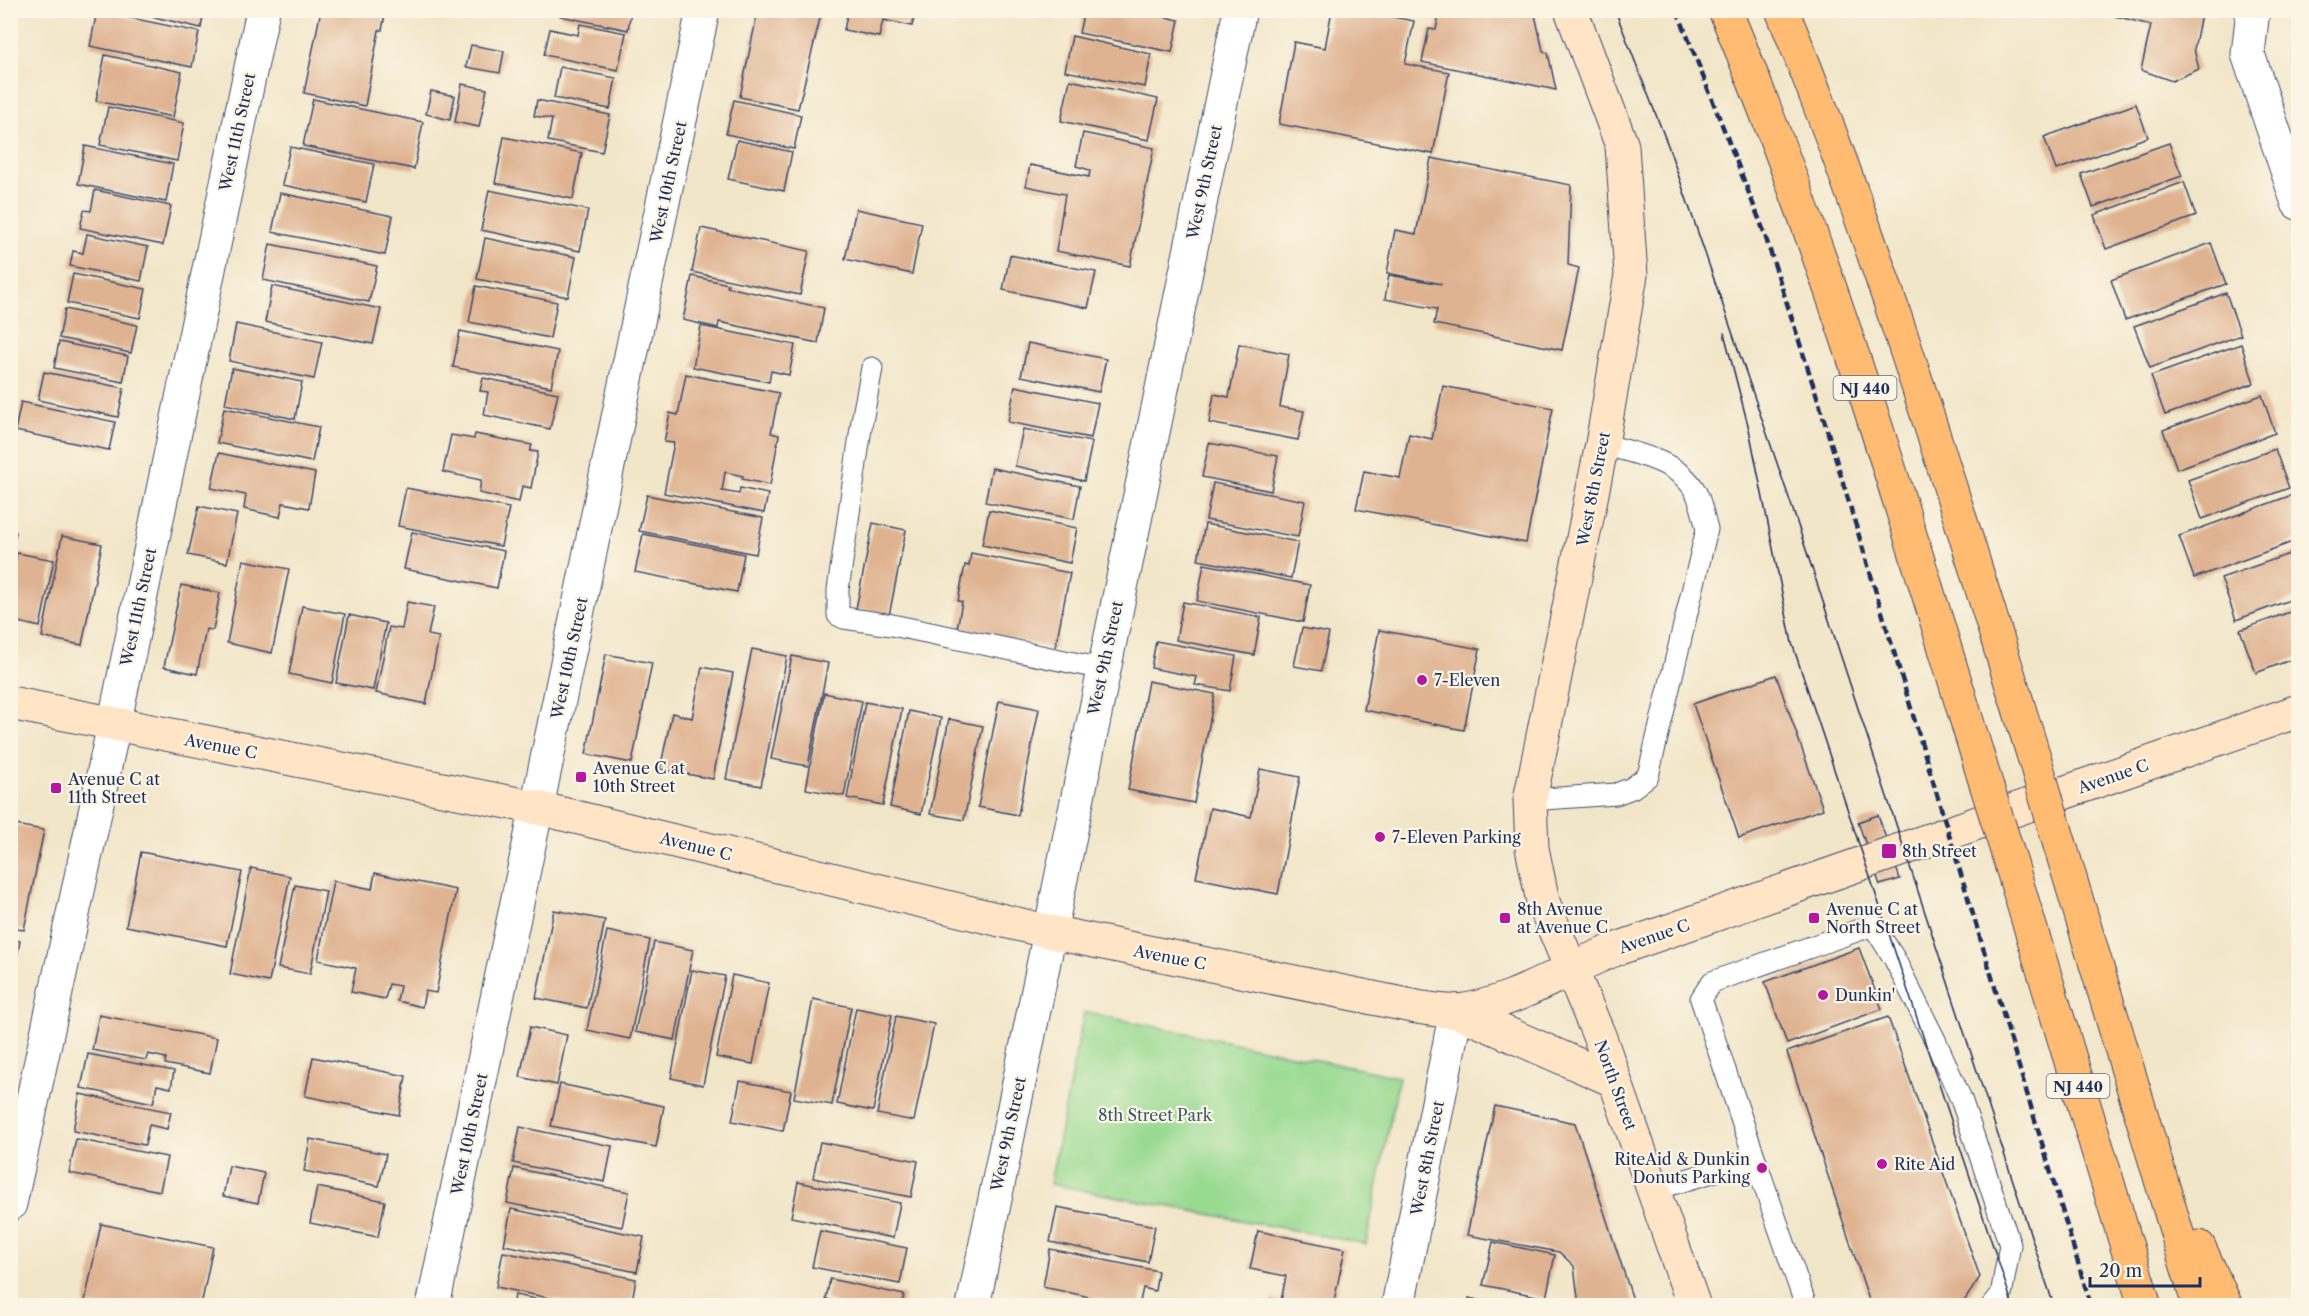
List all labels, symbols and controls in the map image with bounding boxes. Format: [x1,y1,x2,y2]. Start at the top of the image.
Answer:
street label: West 11th Street [214,71,259,194]
street label: West 10th Street [645,119,691,246]
street label: West 9th Street [1182,123,1226,242]
road number: NJ 440 [1834,376,1896,400]
street label: West 8th Street [1572,429,1614,549]
street label: West 11th Street [115,546,160,669]
street label: West 10th Street [546,595,592,722]
street label: West 9th Street [1083,599,1127,718]
place label: 7-Eleven [1434,670,1500,690]
marker: 7-Eleven [1415,673,1429,687]
street label: Avenue C [182,729,259,763]
street label: Avenue C [2074,755,2151,798]
place label: Avenue C at 10th Street [592,758,685,796]
place label: Avenue C at 11th Street [67,769,160,807]
marker: Avenue C at 10th Street [574,770,588,784]
marker: Avenue C at 11th Street [49,781,63,795]
street label: Avenue C [657,827,734,865]
place label: 7-Eleven Parking [1392,827,1521,847]
marker: 7-Eleven Parking [1373,830,1387,844]
place label: 8th Street [1902,841,1977,861]
marker: 8th Street [1880,842,1898,860]
place label: 8th Avenue at Avenue C [1517,899,1608,937]
place label: Avenue C at North Street [1825,899,1921,937]
marker: 8th Avenue at Avenue C [1498,911,1512,925]
marker: Avenue C at North Street [1807,911,1821,925]
street label: Avenue C [1615,915,1692,958]
street label: Avenue C [1131,940,1208,974]
place label: Dunkin' [1835,985,1895,1005]
marker: Dunkin' [1816,988,1830,1002]
street label: North Street [1590,1037,1642,1133]
street label: West 10th Street [446,1071,492,1198]
road number: NJ 440 [2046,1074,2110,1098]
street label: West 9th Street [986,1075,1030,1194]
street label: West 8th Street [1406,1098,1448,1218]
park label: 8th Street Park [1098,1105,1213,1125]
place label: RiteAid & Dunkin Donuts Parking [1614,1149,1751,1187]
place label: Rite Aid [1894,1154,1956,1174]
marker: Rite Aid [1875,1157,1889,1171]
marker: RiteAid & Dunkin Donuts Parking [1755,1161,1769,1175]
scale bar [2090,1250,2200,1288]
text: 20 m [2099,1260,2143,1282]

